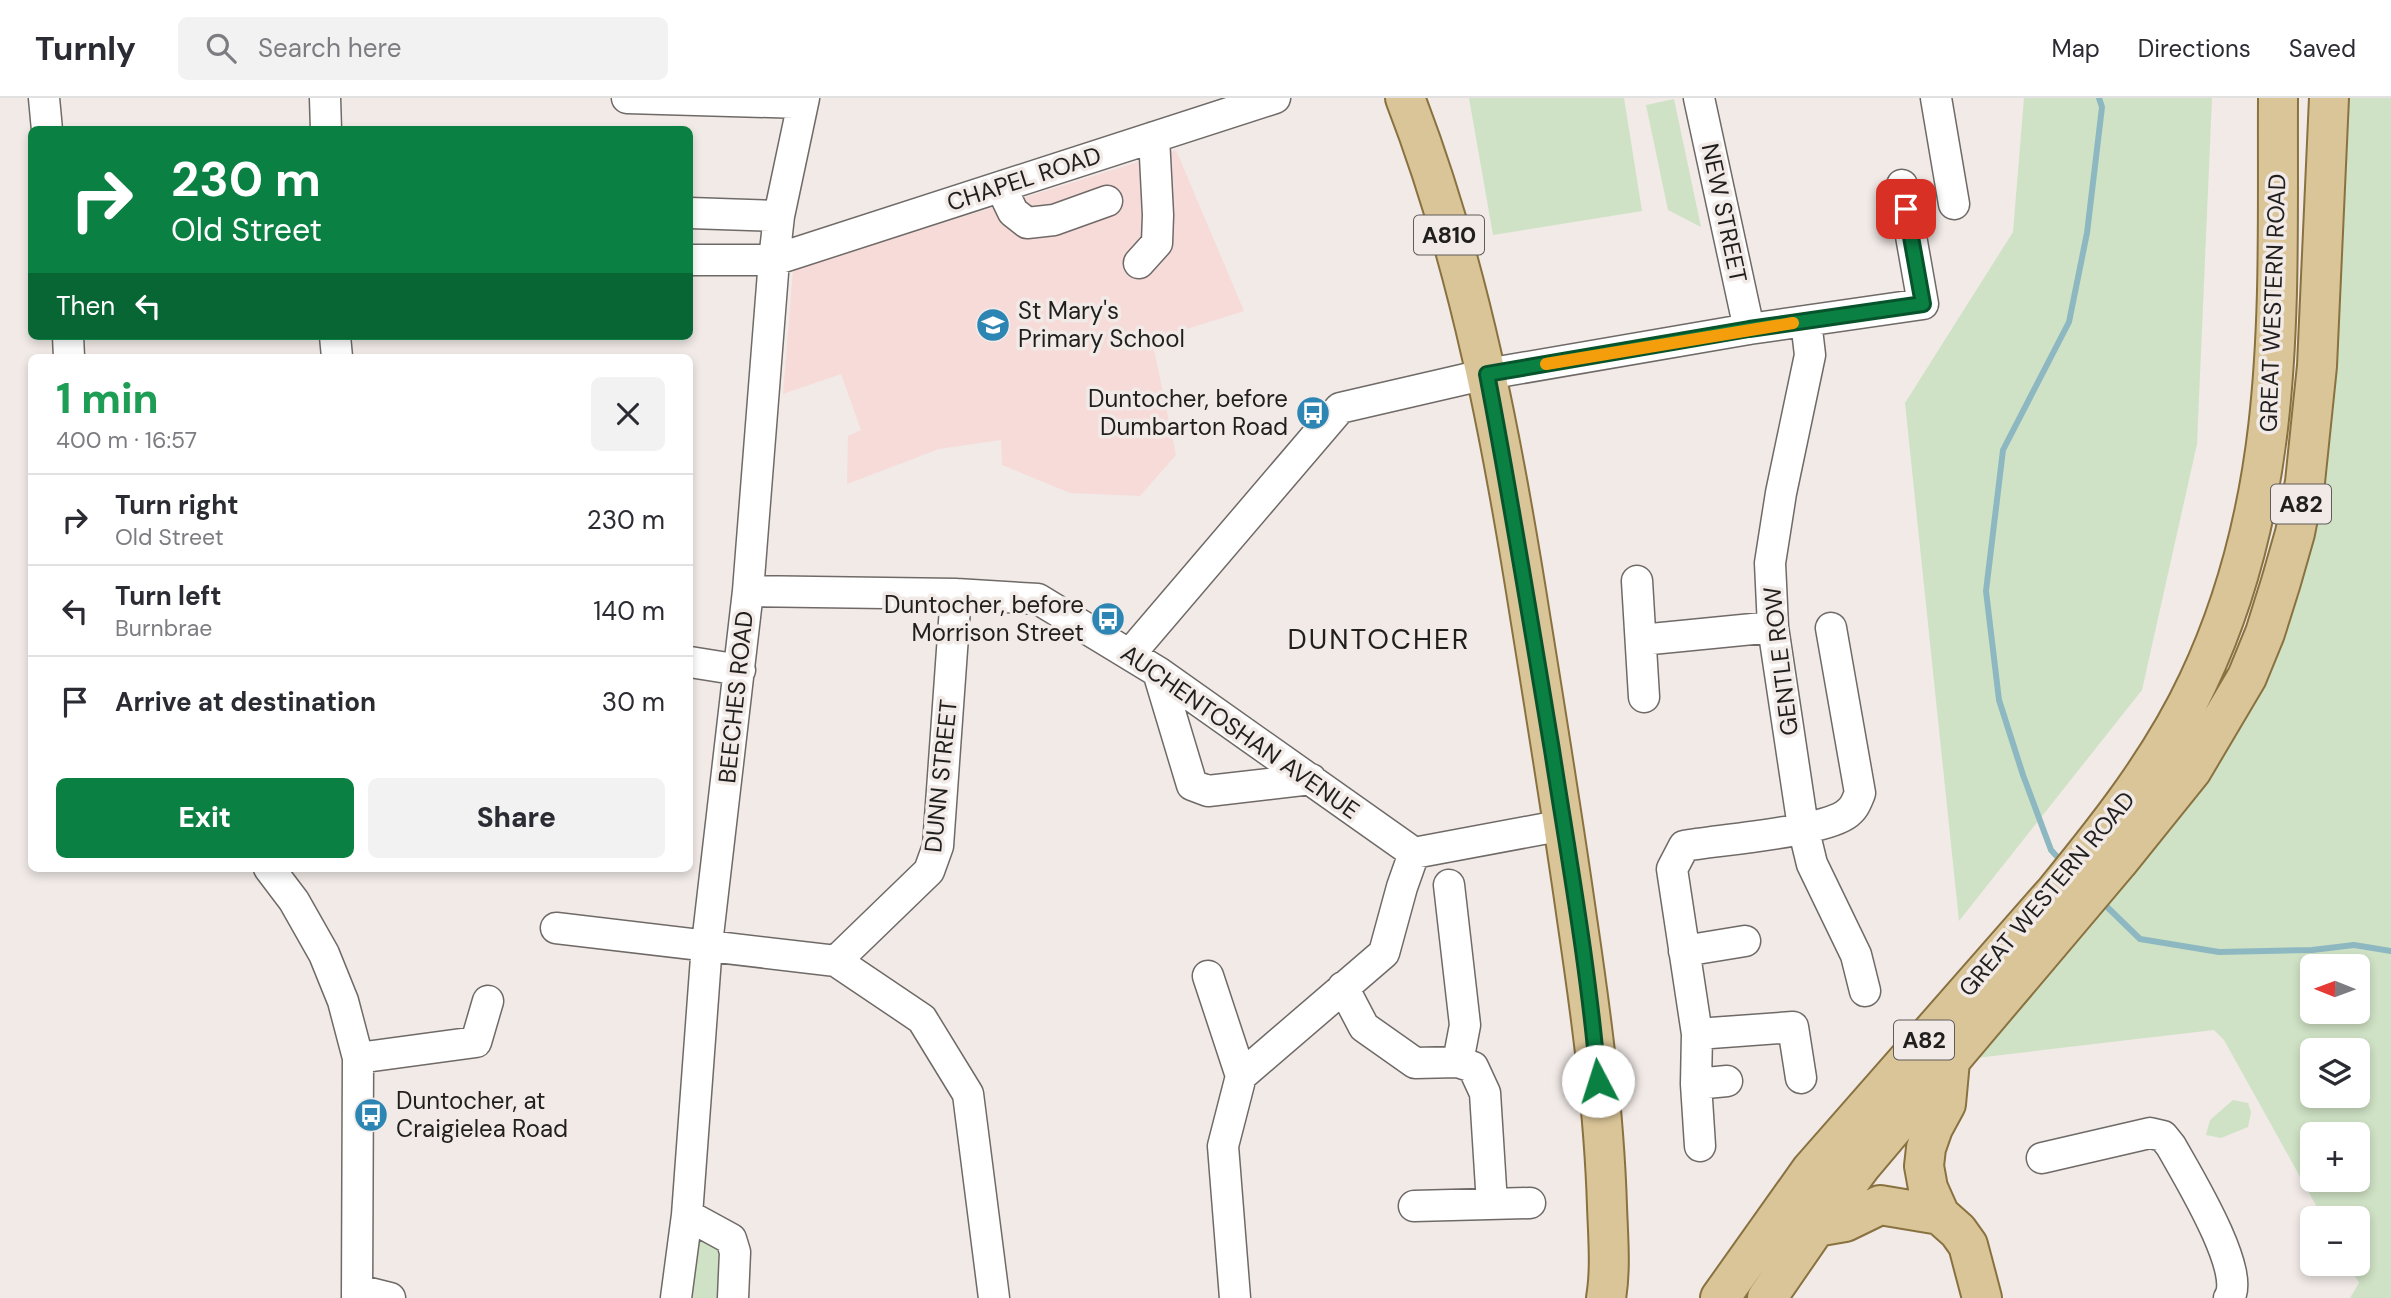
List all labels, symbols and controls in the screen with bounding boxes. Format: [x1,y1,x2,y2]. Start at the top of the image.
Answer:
search box [178,17,668,80]
text: Turnly [35,27,136,70]
icon: search [202,29,240,67]
text: Search here [258,31,401,65]
text: Map [2052,33,2100,64]
text: Directions [2138,33,2251,64]
text: Saved [2289,33,2356,64]
street label: CHAPEL ROAD [943,139,1105,218]
street label: NEW STREET [1695,140,1754,285]
text: 230 m [171,147,321,211]
icon: right [56,154,147,245]
street label: GREAT WESTERN ROAD [2252,173,2293,433]
pin [1876,179,1936,239]
icon: arrive [1887,190,1925,228]
text: Old Street [171,209,322,251]
road number: A810 [1414,216,1484,254]
icon: left [129,287,167,325]
text: Then [56,289,115,323]
place label: St Mary's Primary School [1018,295,1185,354]
school or university icon: St Mary's Primary School [974,306,1012,344]
text: 1 min [56,371,159,426]
button: close [591,377,665,451]
place label: Duntocher, before Dumbarton Road [1088,383,1288,442]
bus stop icon: Duntocher, before Dumbarton Road [1294,394,1332,432]
text: 400 m · 16:57 [56,425,197,455]
road number: A82 [2271,484,2331,524]
text: Turn right [115,488,239,522]
icon: right [56,501,94,539]
text: 230 m [587,503,665,537]
text: Old Street [115,522,224,552]
text: Turn left [115,579,222,613]
street label: GENTLE ROW [1756,585,1805,737]
place label: Duntocher, before Morrison Street [884,589,1084,648]
icon: left [56,592,94,630]
text: 140 m [593,594,665,628]
bus stop icon: Duntocher, before Morrison Street [1089,600,1127,638]
street label: BEECHES ROAD [711,609,760,785]
text: Burnbrae [115,613,212,643]
district label: DUNTOCHER [1288,621,1470,658]
street label: AUCHENTOSHAN AVENUE [1115,637,1366,826]
icon: arrive [56,683,94,721]
text: Arrive at destination [115,685,376,719]
text: 30 m [602,685,665,719]
street label: DUNN STREET [917,698,964,854]
button: Exit [56,778,354,858]
button: Share [368,778,665,858]
street label: GREAT WESTERN ROAD [1952,785,2142,1003]
north arrow [2300,954,2370,1024]
map controls [2300,954,2370,1276]
road number: A82 [1894,1021,1954,1060]
button: layers [2300,1038,2370,1108]
position arrow [1561,1044,1635,1118]
place label: Duntocher, at Craigielea Road [396,1085,568,1144]
bus stop icon: Duntocher, at Craigielea Road [352,1096,390,1134]
button: + [2300,1122,2370,1192]
button: − [2300,1206,2370,1276]

